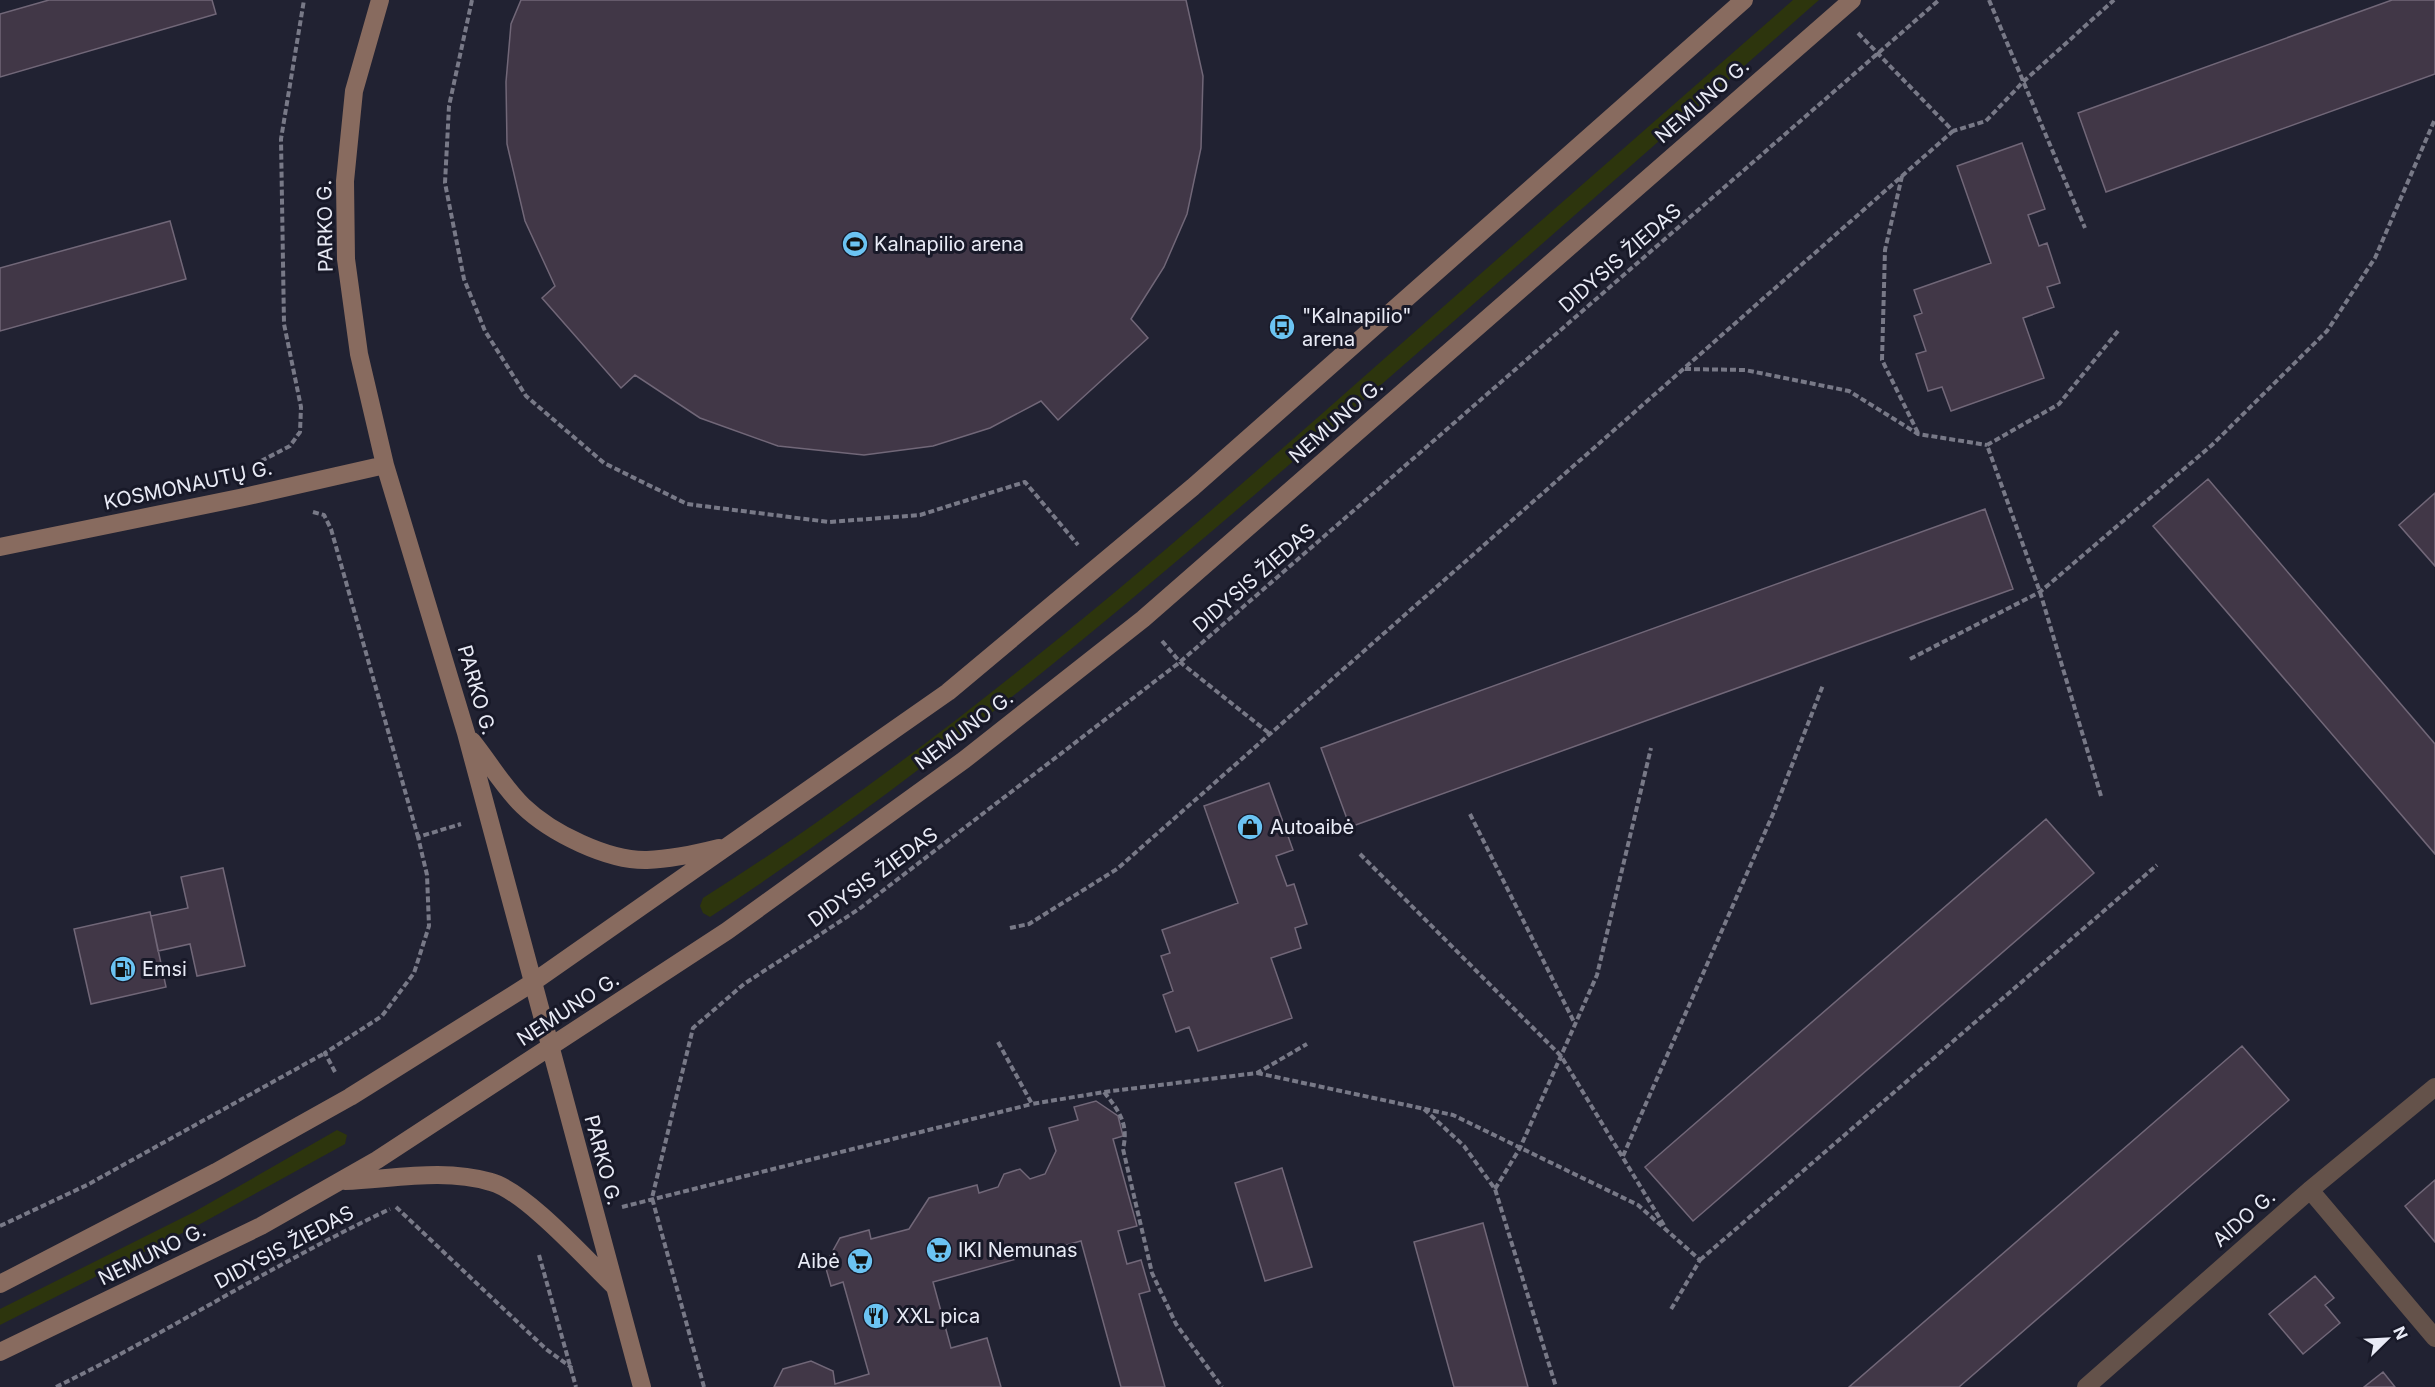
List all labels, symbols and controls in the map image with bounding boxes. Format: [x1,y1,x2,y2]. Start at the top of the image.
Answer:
street label: NEMUNO G. [1650,54,1754,148]
street label: PARKO G. [312,180,338,272]
street label: DIDYSIS ŽIEDAS [1553,198,1686,318]
sports icon: Kalnapilio arena [840,229,870,259]
place label: Kalnapilio arena [874,232,1024,256]
place label: "Kalnapilio" arena [1302,304,1412,351]
bus stop icon: "Kalnapilio" arena [1267,312,1297,342]
street label: NEMUNO G. [1284,374,1388,468]
street label: KOSMONAUTŲ G. [102,455,274,515]
street label: DIDYSIS ŽIEDAS [1187,518,1320,638]
street label: PARKO G. [453,642,501,738]
street label: NEMUNO G. [910,685,1018,775]
shop icon: Autoaibė [1235,812,1265,842]
place label: Autoaibė [1270,815,1354,839]
street label: DIDYSIS ŽIEDAS [803,821,942,932]
fuel station icon: Emsi [108,954,138,984]
place label: Emsi [142,957,187,981]
street label: NEMUNO G. [513,967,623,1051]
street label: PARKO G. [579,1112,627,1208]
street label: AIDO G. [2208,1184,2280,1252]
street label: DIDYSIS ŽIEDAS [210,1199,358,1294]
street label: NEMUNO G. [94,1218,210,1290]
supermarket icon: IKI Nemunas [924,1235,954,1265]
place label: IKI Nemunas [958,1238,1077,1262]
supermarket icon: Aibė [845,1246,875,1276]
place label: Aibė [797,1249,840,1273]
restaurant icon: XXL pica [861,1301,891,1331]
place label: XXL pica [896,1304,980,1328]
north arrow [2357,1309,2417,1369]
text: N [2389,1323,2412,1343]

